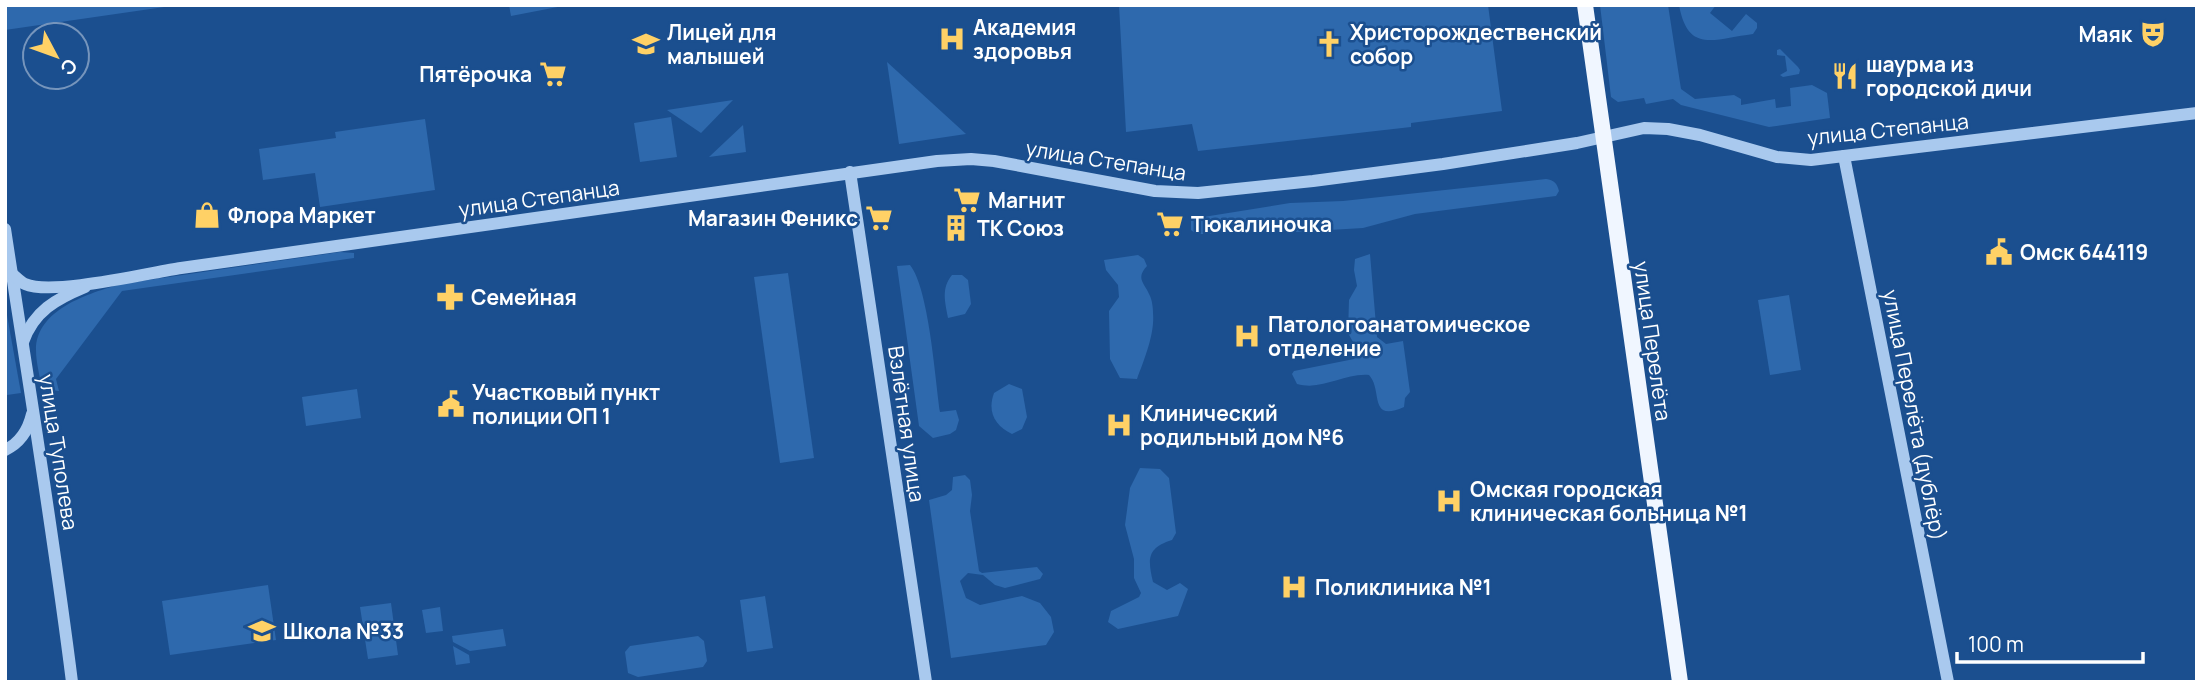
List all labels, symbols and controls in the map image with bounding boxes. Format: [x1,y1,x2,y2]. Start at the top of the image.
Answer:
place label: Академия здоровья [973,13,1076,65]
place label: Лицей для малышей [667,18,777,70]
place label: Христорождественский собор [1350,18,1602,70]
theatre icon: Маяк [2138,19,2168,49]
place label: Маяк [2078,20,2133,48]
north arrow [21,21,91,91]
hospital icon: Академия здоровья [937,24,967,54]
school or university icon: Лицей для малышей [631,29,661,59]
church icon: Христорождественский собор [1314,29,1344,59]
place label: шаурма из городской дичи [1866,50,2032,102]
text: С [54,53,83,81]
supermarket icon: Пятёрочка [538,59,568,89]
place label: Пятёрочка [419,60,532,88]
restaurant icon: шаурма из городской дичи [1830,61,1860,91]
street label: улица Степанца [1806,107,1970,151]
street label: улица Степанца [1024,133,1188,187]
street label: улица Степанца [457,173,621,223]
supermarket icon: Магнит [952,185,982,215]
place label: Магнит [988,186,1065,214]
shop icon: Флора Маркет [192,200,222,230]
place label: Флора Маркет [228,201,376,229]
supermarket icon: Магазин Феникс [864,203,894,233]
place label: Магазин Феникс [688,204,858,232]
supermarket icon: Тюкалиночка [1155,209,1185,239]
place label: Тюкалиночка [1191,210,1332,238]
building icon: ТК Союз [941,213,971,243]
place label: ТК Союз [977,214,1064,242]
public building icon: Омск 644119 [1984,237,2014,267]
place label: Омск 644119 [2020,238,2148,266]
street label: улица Перелёта [1628,259,1678,423]
pharmacy icon: Семейная [435,282,465,312]
place label: Семейная [471,283,577,311]
street label: улица Перелёта (дублёр) [1877,287,1953,543]
place label: Патологоанатомическое отделение [1268,310,1530,362]
hospital icon: Патологоанатомическое отделение [1232,321,1262,351]
street label: Взлётная улица [882,344,932,504]
street label: улица Туполева [33,372,85,532]
place label: Участковый пункт полиции ОП 1 [472,378,660,430]
public building icon: Участковый пункт полиции ОП 1 [436,389,466,419]
place label: Клинический родильный дом №6 [1140,399,1344,451]
hospital icon: Клинический родильный дом №6 [1104,410,1134,440]
place label: Омская городская клиническая больница №1 [1470,475,1748,527]
hospital icon: Омская городская клиническая больница №1 [1434,486,1464,516]
hospital icon: Поликлиника №1 [1279,572,1309,602]
place label: Поликлиника №1 [1315,573,1492,601]
school or university icon: Школа №33 [247,616,277,646]
place label: Школа №33 [283,617,404,645]
scale bar [1957,620,2142,664]
text: 100 m [1968,630,2024,658]

